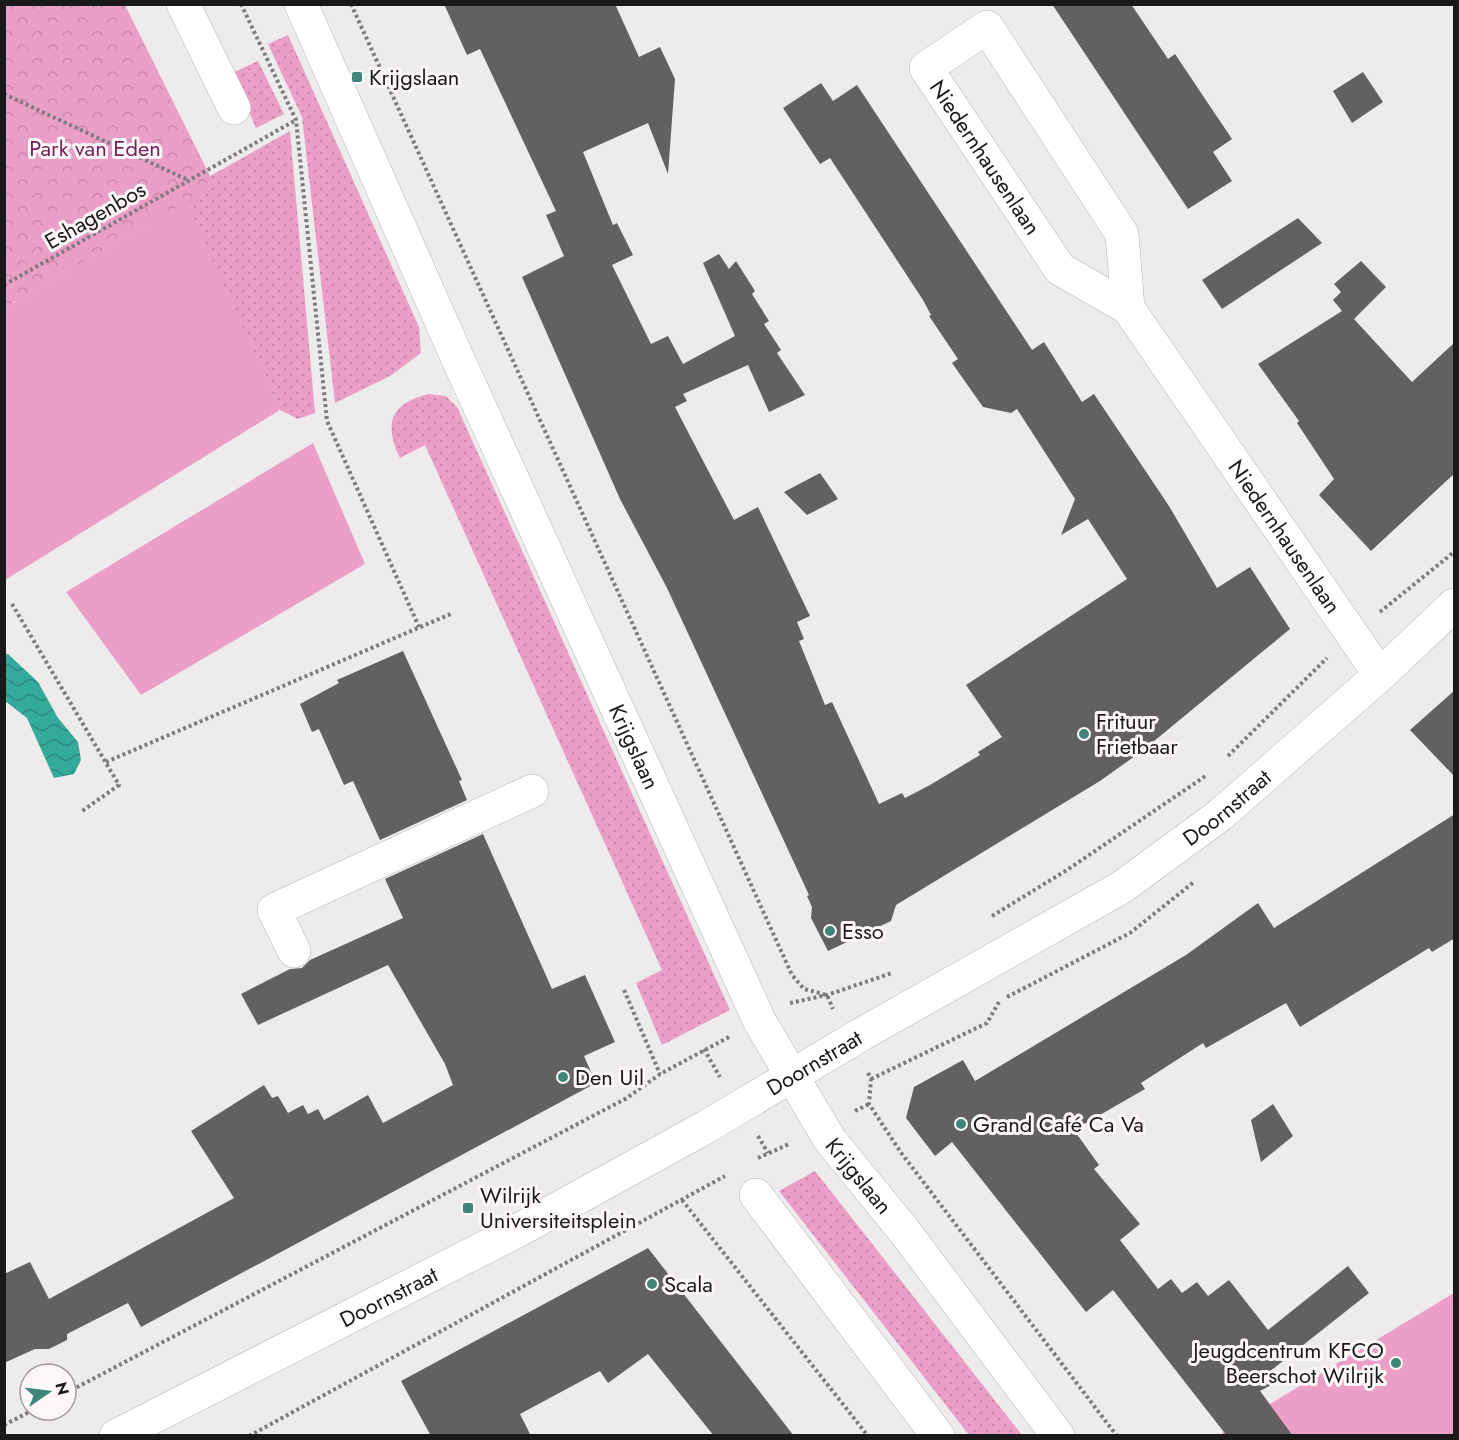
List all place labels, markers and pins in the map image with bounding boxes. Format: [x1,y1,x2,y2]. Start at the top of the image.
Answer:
place label: Krijgslaan [369,61,459,93]
marker: Krijgslaan [350,70,364,84]
place label: Frituur Frietbaar [1096,705,1178,762]
marker: Frituur Frietbaar [1077,727,1091,741]
place label: Esso [842,915,884,947]
marker: Esso [823,924,837,938]
place label: Den Uil [575,1061,644,1093]
marker: Den Uil [556,1070,570,1084]
place label: Grand Café Ca Va [973,1108,1144,1140]
marker: Grand Café Ca Va [954,1117,968,1131]
place label: Wilrijk Universiteitsplein [480,1179,637,1236]
marker: Wilrijk Universiteitsplein [461,1201,475,1215]
place label: Scala [664,1268,713,1300]
marker: Scala [645,1277,659,1291]
place label: Jeugdcentrum KFCO Beerschot Wilrijk [1190,1334,1384,1391]
marker: Jeugdcentrum KFCO Beerschot Wilrijk [1389,1356,1403,1370]

